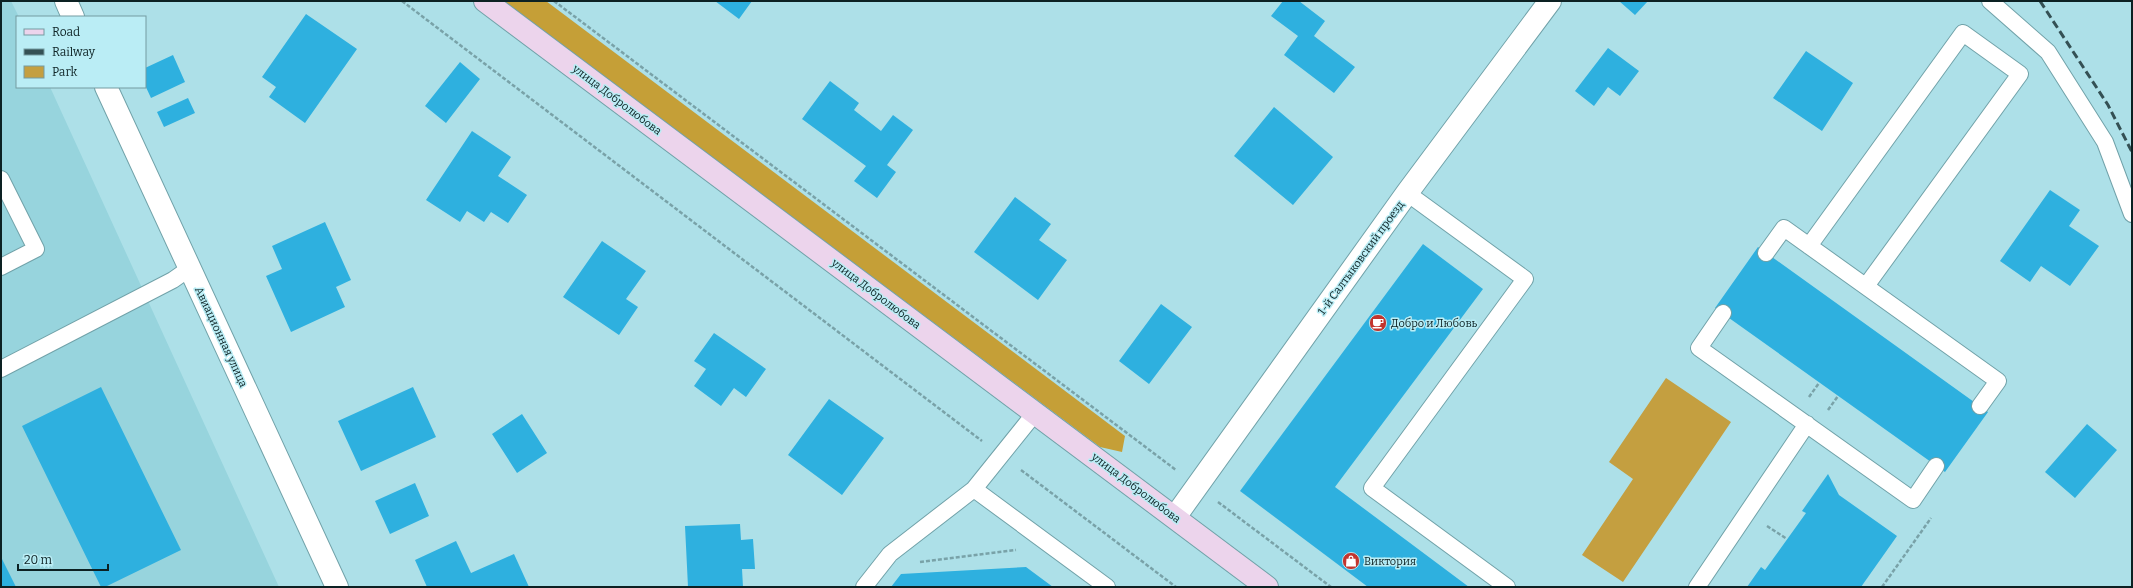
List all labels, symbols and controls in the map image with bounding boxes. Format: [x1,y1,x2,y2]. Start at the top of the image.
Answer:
legend [16,16,146,88]
text: Road [52,25,80,39]
text: Railway [52,45,96,59]
street label: улица Добролюбова [569,62,664,138]
text: Park [52,65,78,79]
street label: 1-й Салтыковский проезд [1315,198,1407,318]
street label: улица Добролюбова [828,256,923,332]
street label: Авиационная улица [192,285,250,389]
cafe icon: Добро и Любовь [1368,313,1388,333]
place label: Добро и Любовь [1391,317,1478,330]
street label: улица Добролюбова [1088,450,1183,526]
scale bar [18,546,108,572]
shop icon: Виктория [1341,551,1361,571]
text: 20 m [24,553,53,567]
place label: Виктория [1364,555,1416,568]

